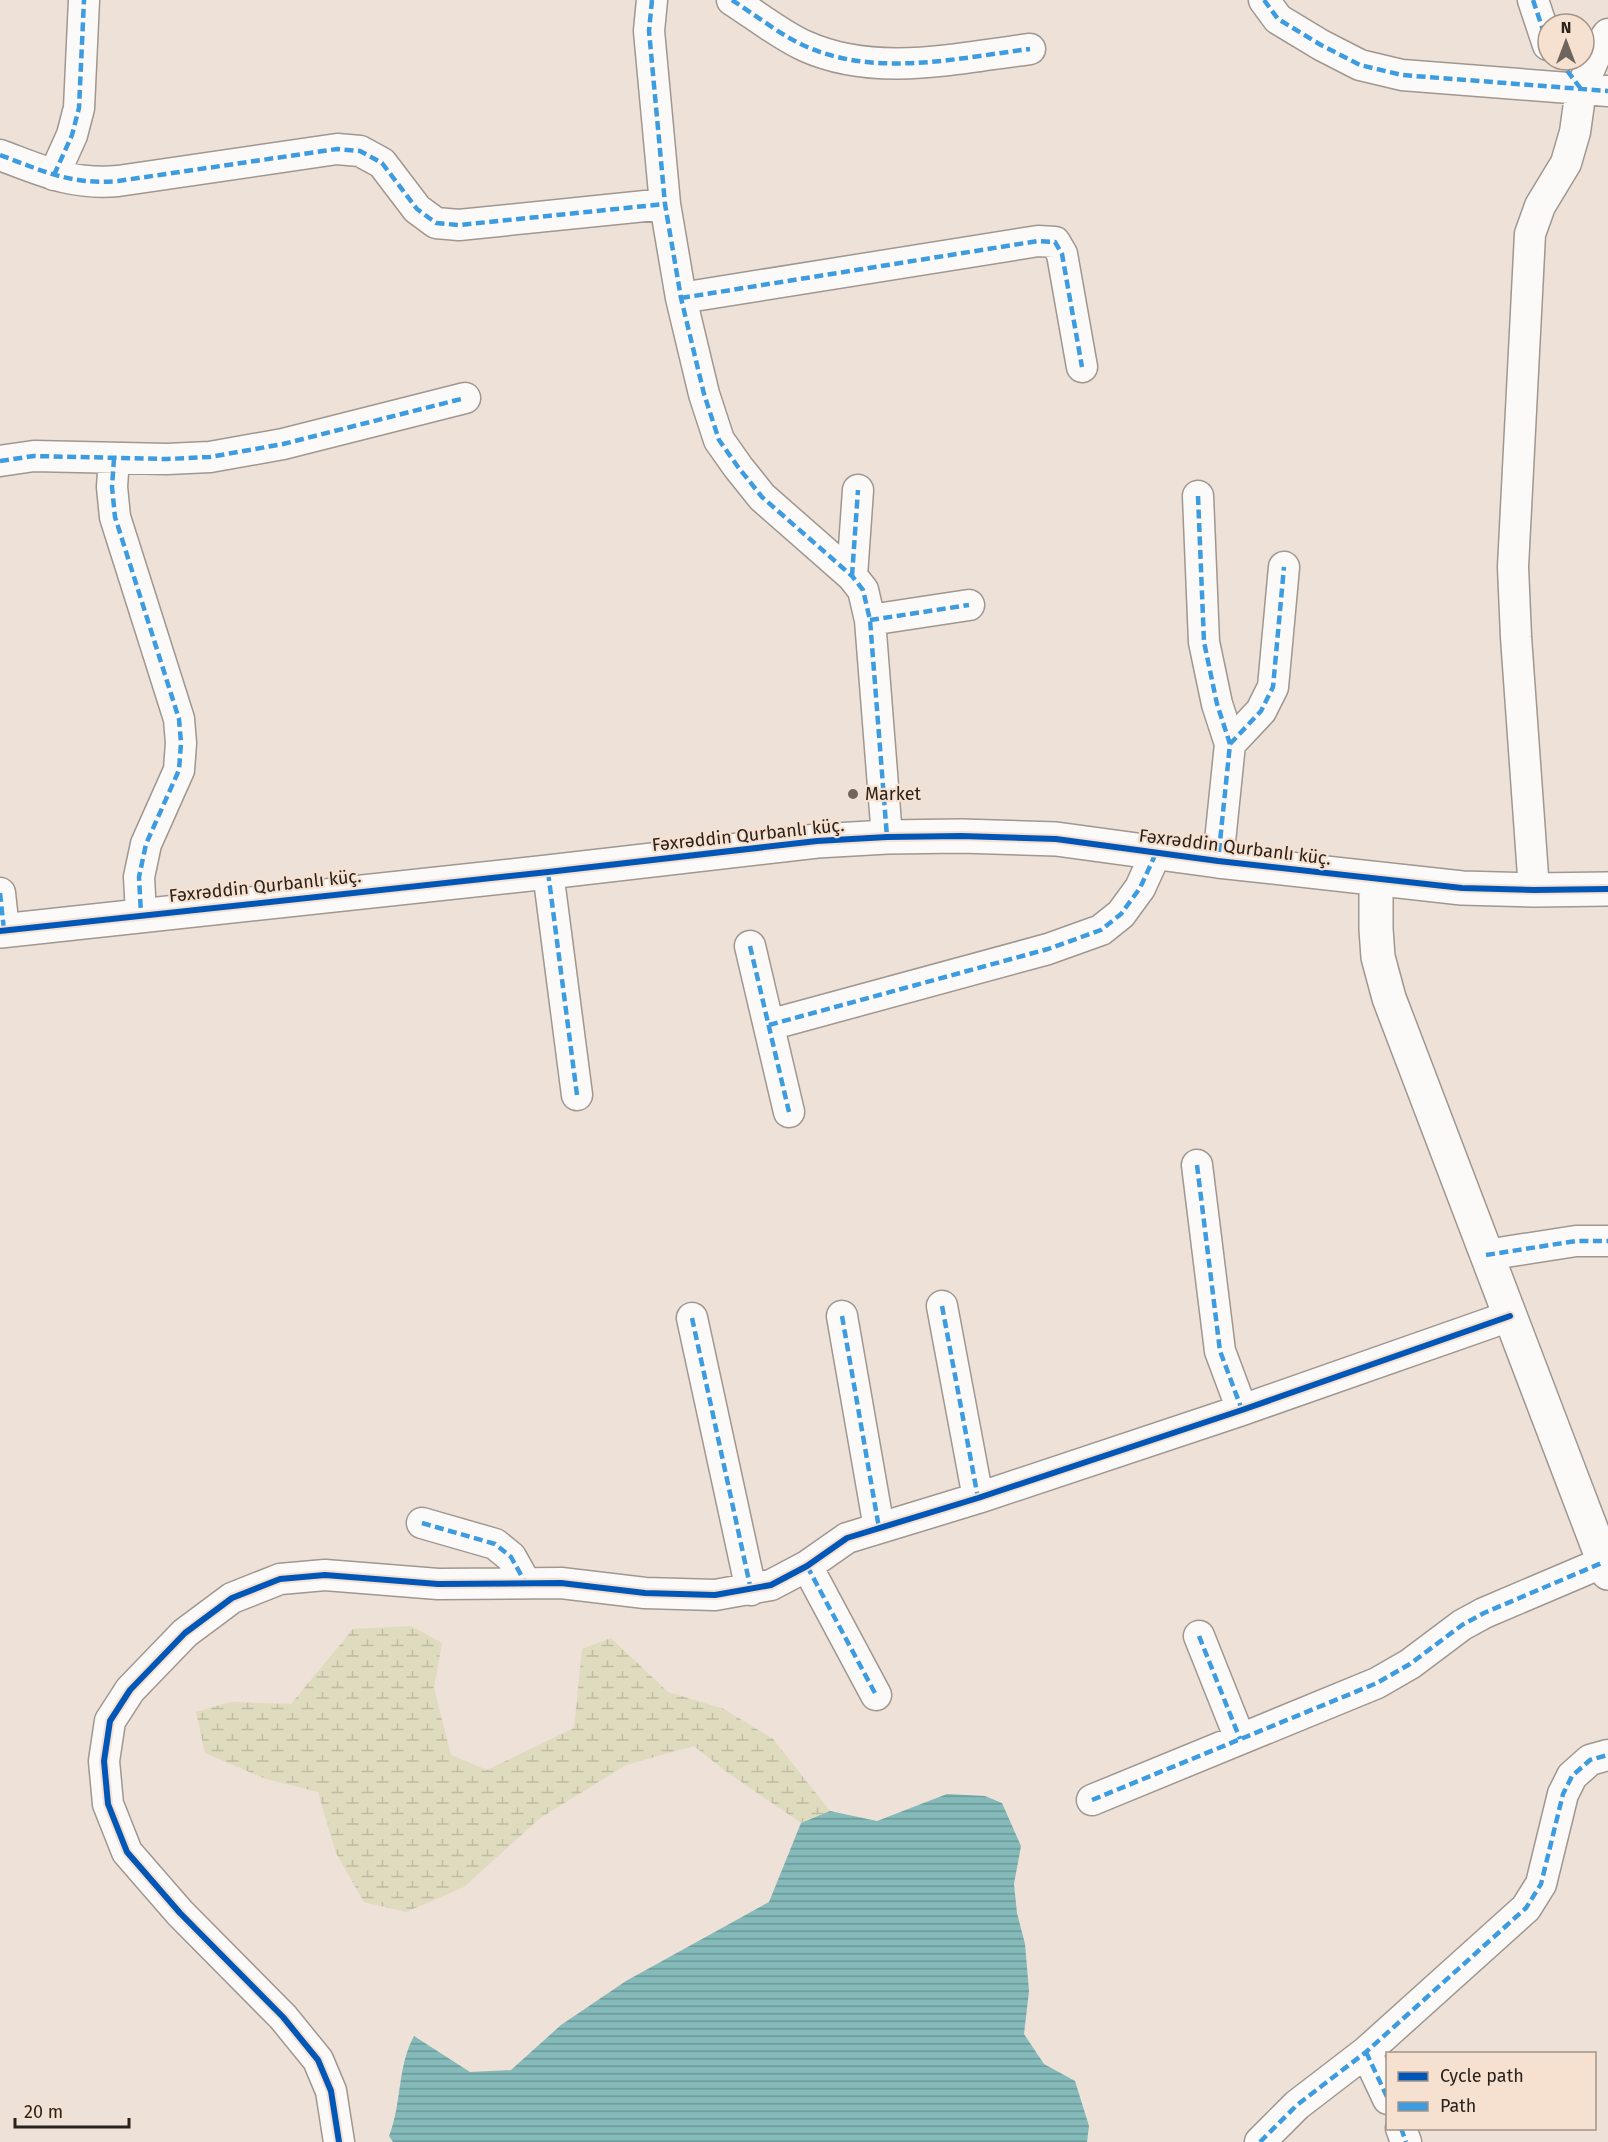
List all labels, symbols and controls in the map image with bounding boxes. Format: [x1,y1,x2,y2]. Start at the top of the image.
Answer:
north arrow [1536,12,1596,72]
text: N [1561,18,1571,37]
place label: Market [865,783,922,805]
marker: Market [846,787,860,801]
street label: Fəxrəddin Qurbanlı küç. [651,814,845,856]
street label: Fəxrəddin Qurbanlı küç. [1138,824,1332,870]
street label: Fəxrəddin Qurbanlı küç. [168,865,362,907]
legend [1386,2052,1596,2130]
text: Cycle path [1440,2065,1524,2087]
scale bar [15,2091,129,2129]
text: Path [1440,2095,1476,2117]
text: 20 m [24,2101,63,2123]

